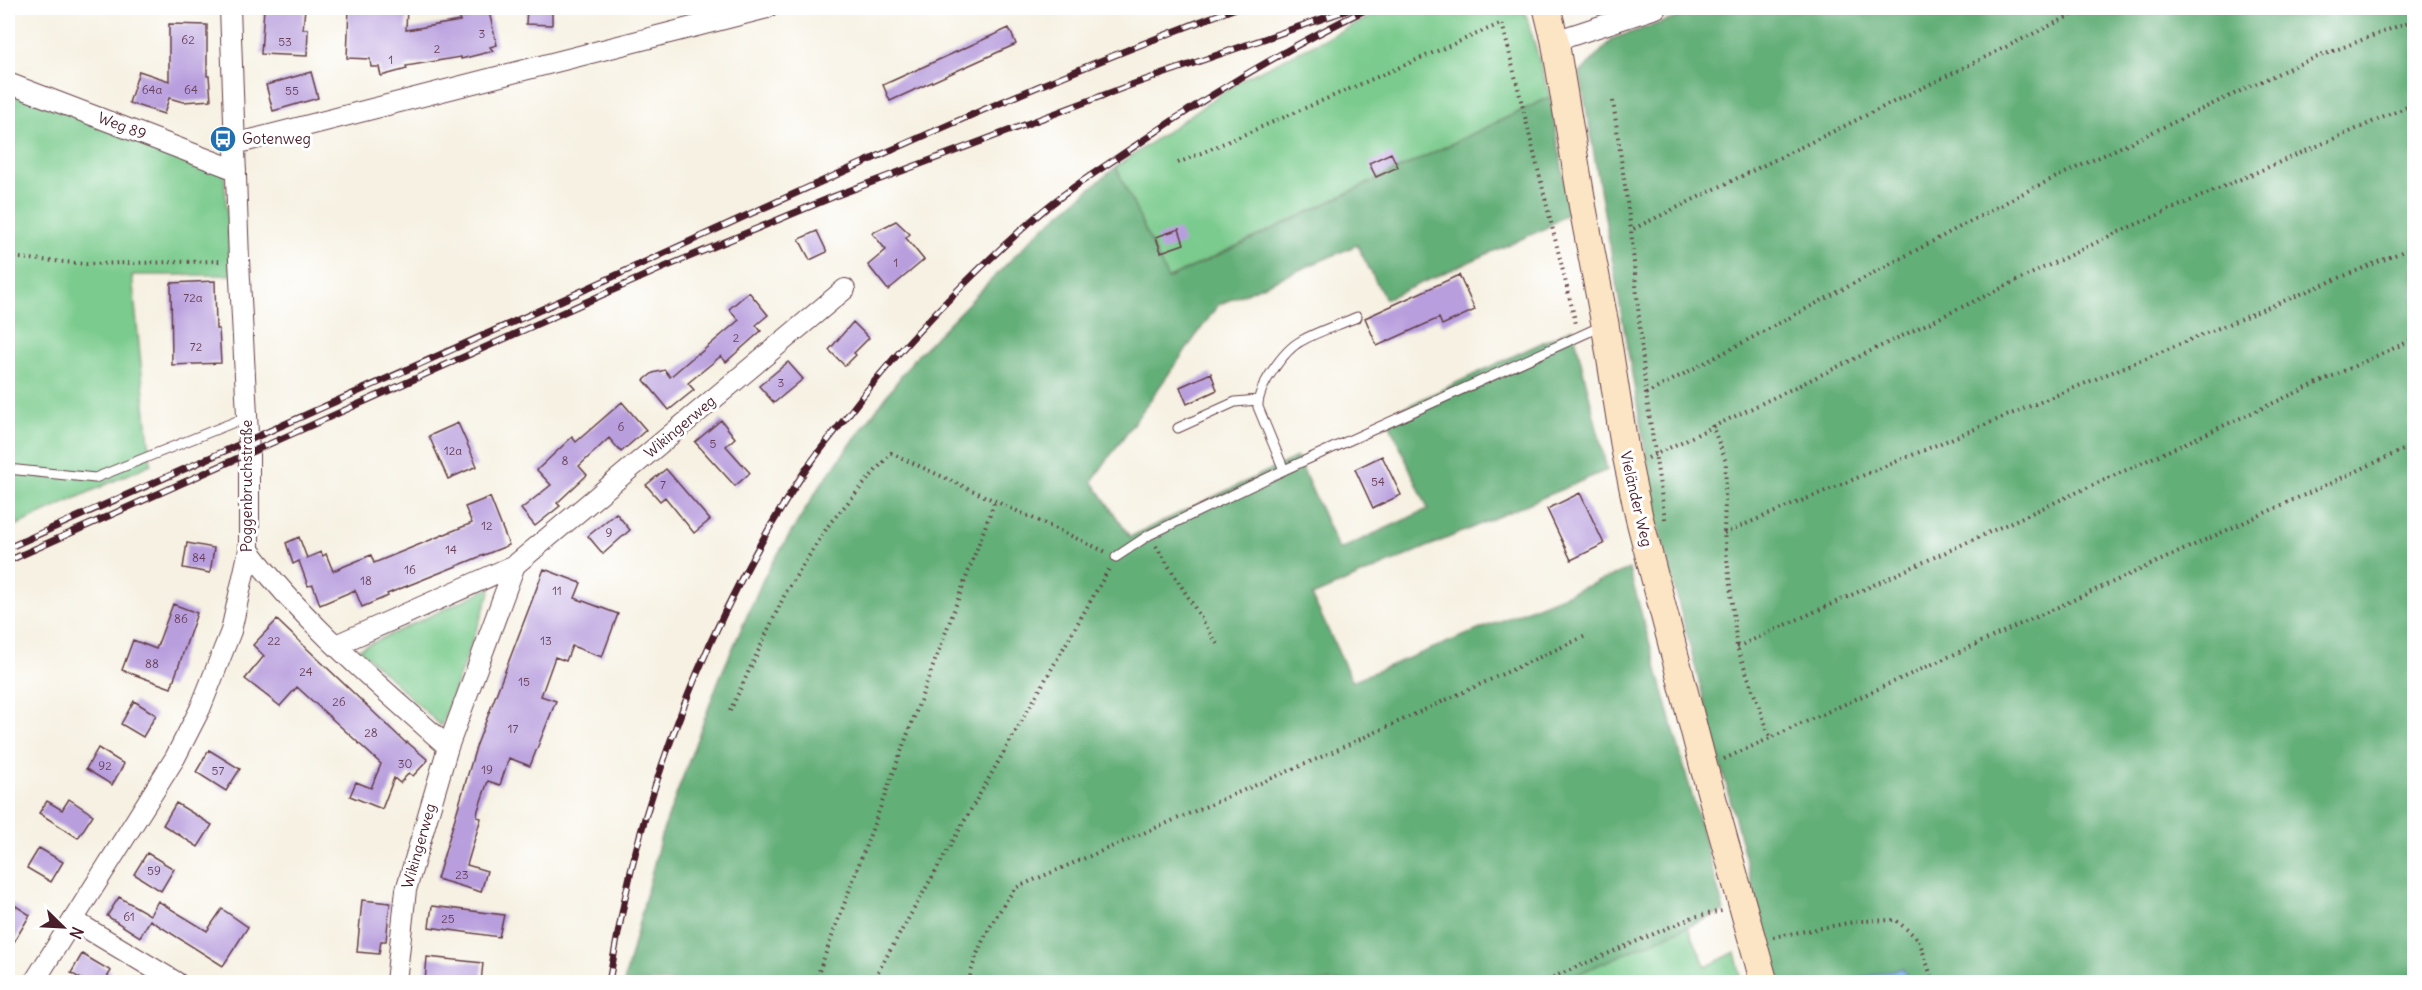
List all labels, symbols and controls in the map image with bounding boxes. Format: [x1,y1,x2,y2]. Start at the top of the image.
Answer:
house number: 3 [479,26,486,41]
house number: 62 [181,32,195,47]
house number: 53 [278,34,292,49]
house number: 2 [434,41,441,56]
house number: 1 [389,52,393,67]
house number: 64a [142,82,163,97]
house number: 64 [184,82,198,97]
house number: 55 [285,83,299,98]
street label: Weg 89 [95,108,149,143]
bus stop icon: Gotenweg [208,124,238,154]
place label: Gotenweg [242,129,311,148]
house number: 1 [894,255,898,270]
house number: 72a [183,290,203,305]
house number: 2 [733,330,740,345]
house number: 72 [190,339,203,354]
house number: 3 [778,375,785,390]
street label: Wikingerweg [640,391,719,462]
house number: 6 [618,419,625,434]
street label: Poggenbruchstraße [237,420,256,552]
house number: 5 [710,436,717,451]
house number: 12a [444,443,462,458]
street label: Vieländer Weg [1616,449,1657,549]
house number: 8 [562,453,569,468]
house number: 54 [1371,474,1385,489]
house number: 7 [660,477,666,492]
house number: 12 [481,518,493,533]
house number: 9 [606,525,613,540]
house number: 14 [445,542,457,557]
house number: 84 [192,550,206,565]
house number: 16 [404,562,416,577]
house number: 18 [360,573,372,588]
house number: 11 [552,583,562,598]
house number: 86 [174,611,188,626]
house number: 22 [267,633,281,648]
house number: 13 [540,633,552,648]
house number: 88 [145,656,159,671]
house number: 24 [299,664,313,679]
house number: 15 [518,674,530,689]
house number: 26 [332,694,346,709]
house number: 17 [508,721,518,736]
house number: 28 [364,725,378,740]
house number: 30 [398,756,412,771]
house number: 92 [98,758,112,773]
house number: 19 [481,762,493,777]
house number: 57 [212,763,225,778]
street label: Wikingerweg [397,801,440,891]
house number: 59 [147,863,161,878]
house number: 23 [455,867,469,882]
north arrow [33,897,93,957]
house number: 61 [123,909,135,924]
house number: 25 [441,911,455,926]
text: N [65,924,88,942]

